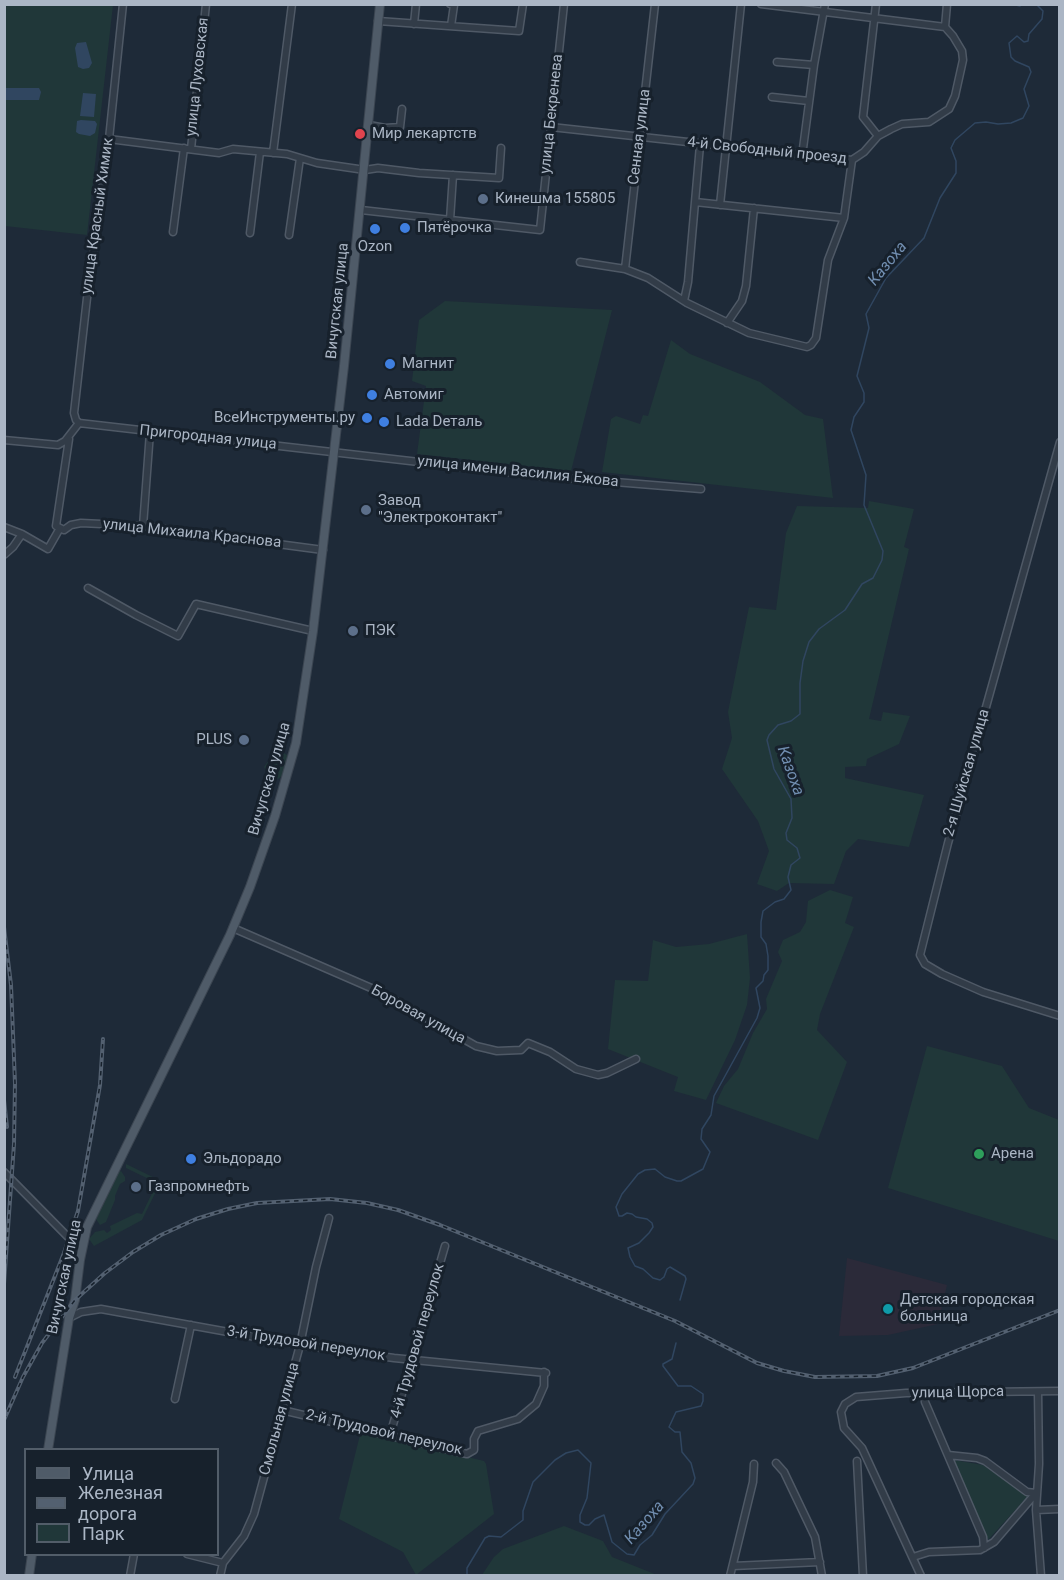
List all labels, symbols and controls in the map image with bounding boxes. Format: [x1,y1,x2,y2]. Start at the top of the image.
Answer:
street label: улица Луховская [183,17,213,137]
street label: улица Бекренева [537,53,567,175]
street label: Сенная улица [625,88,655,186]
place label: Мир лекартств [372,125,477,143]
marker: Мир лекартств [353,127,367,141]
street label: 4-й Свободный проезд [686,134,848,168]
street label: улица Красный Химик [78,137,118,295]
place label: Кинешма 155805 [495,190,615,208]
marker: Кинешма 155805 [476,192,490,206]
place label: Пятёрочка [417,219,492,237]
marker: Пятёрочка [398,221,412,235]
marker: Ozon [368,222,382,236]
place label: Ozon [358,238,392,256]
water label: Казоха [864,238,912,290]
street label: Вичугская улица [323,242,353,360]
place label: Магнит [402,355,454,373]
marker: Магнит [383,357,397,371]
place label: Автомиг [384,386,444,404]
marker: Автомиг [365,388,379,402]
place label: ВсеИнструменты.ру [214,409,355,427]
marker: ВсеИнструменты.ру [360,411,374,425]
place label: Lada Dеталь [396,413,482,431]
marker: Lada Dеталь [377,415,391,429]
street label: Пригородная улица [138,422,278,454]
street label: улица имени Василия Ежова [417,452,619,492]
place label: Завод "Электроконтакт" [378,492,502,527]
marker: Завод "Электроконтакт" [359,503,373,517]
street label: улица Михаила Краснова [102,516,282,552]
place label: ПЭК [365,622,395,640]
marker: ПЭК [346,624,360,638]
street label: 2-я Шуйская улица [940,707,994,839]
street label: Вичугская улица [245,720,295,838]
place label: PLUS [196,731,232,749]
marker: PLUS [237,733,251,747]
water label: Казоха [772,744,808,798]
street label: Боровая улица [368,982,468,1048]
place label: Арена [991,1145,1034,1163]
marker: Арена [972,1147,986,1161]
place label: Эльдорадо [203,1150,282,1168]
marker: Эльдорадо [184,1152,198,1166]
place label: Газпромнефть [148,1178,250,1196]
marker: Газпромнефть [129,1180,143,1194]
street label: Вичугская улица [44,1218,86,1336]
street label: 4-й Трудовой переулок [387,1261,449,1421]
place label: Детская городская больница [900,1291,1034,1326]
marker: Детская городская больница [881,1302,895,1316]
street label: 3-й Трудовой переулок [225,1323,387,1365]
street label: Смольная улица [256,1361,304,1477]
street label: улица Щорса [912,1383,1004,1403]
street label: 2-й Трудовой переулок [304,1406,464,1460]
legend [24,1448,219,1556]
text: Улица [82,1463,134,1484]
text: Железная дорога [78,1482,163,1524]
water label: Казоха [621,1497,669,1549]
text: Парк [82,1523,124,1544]

